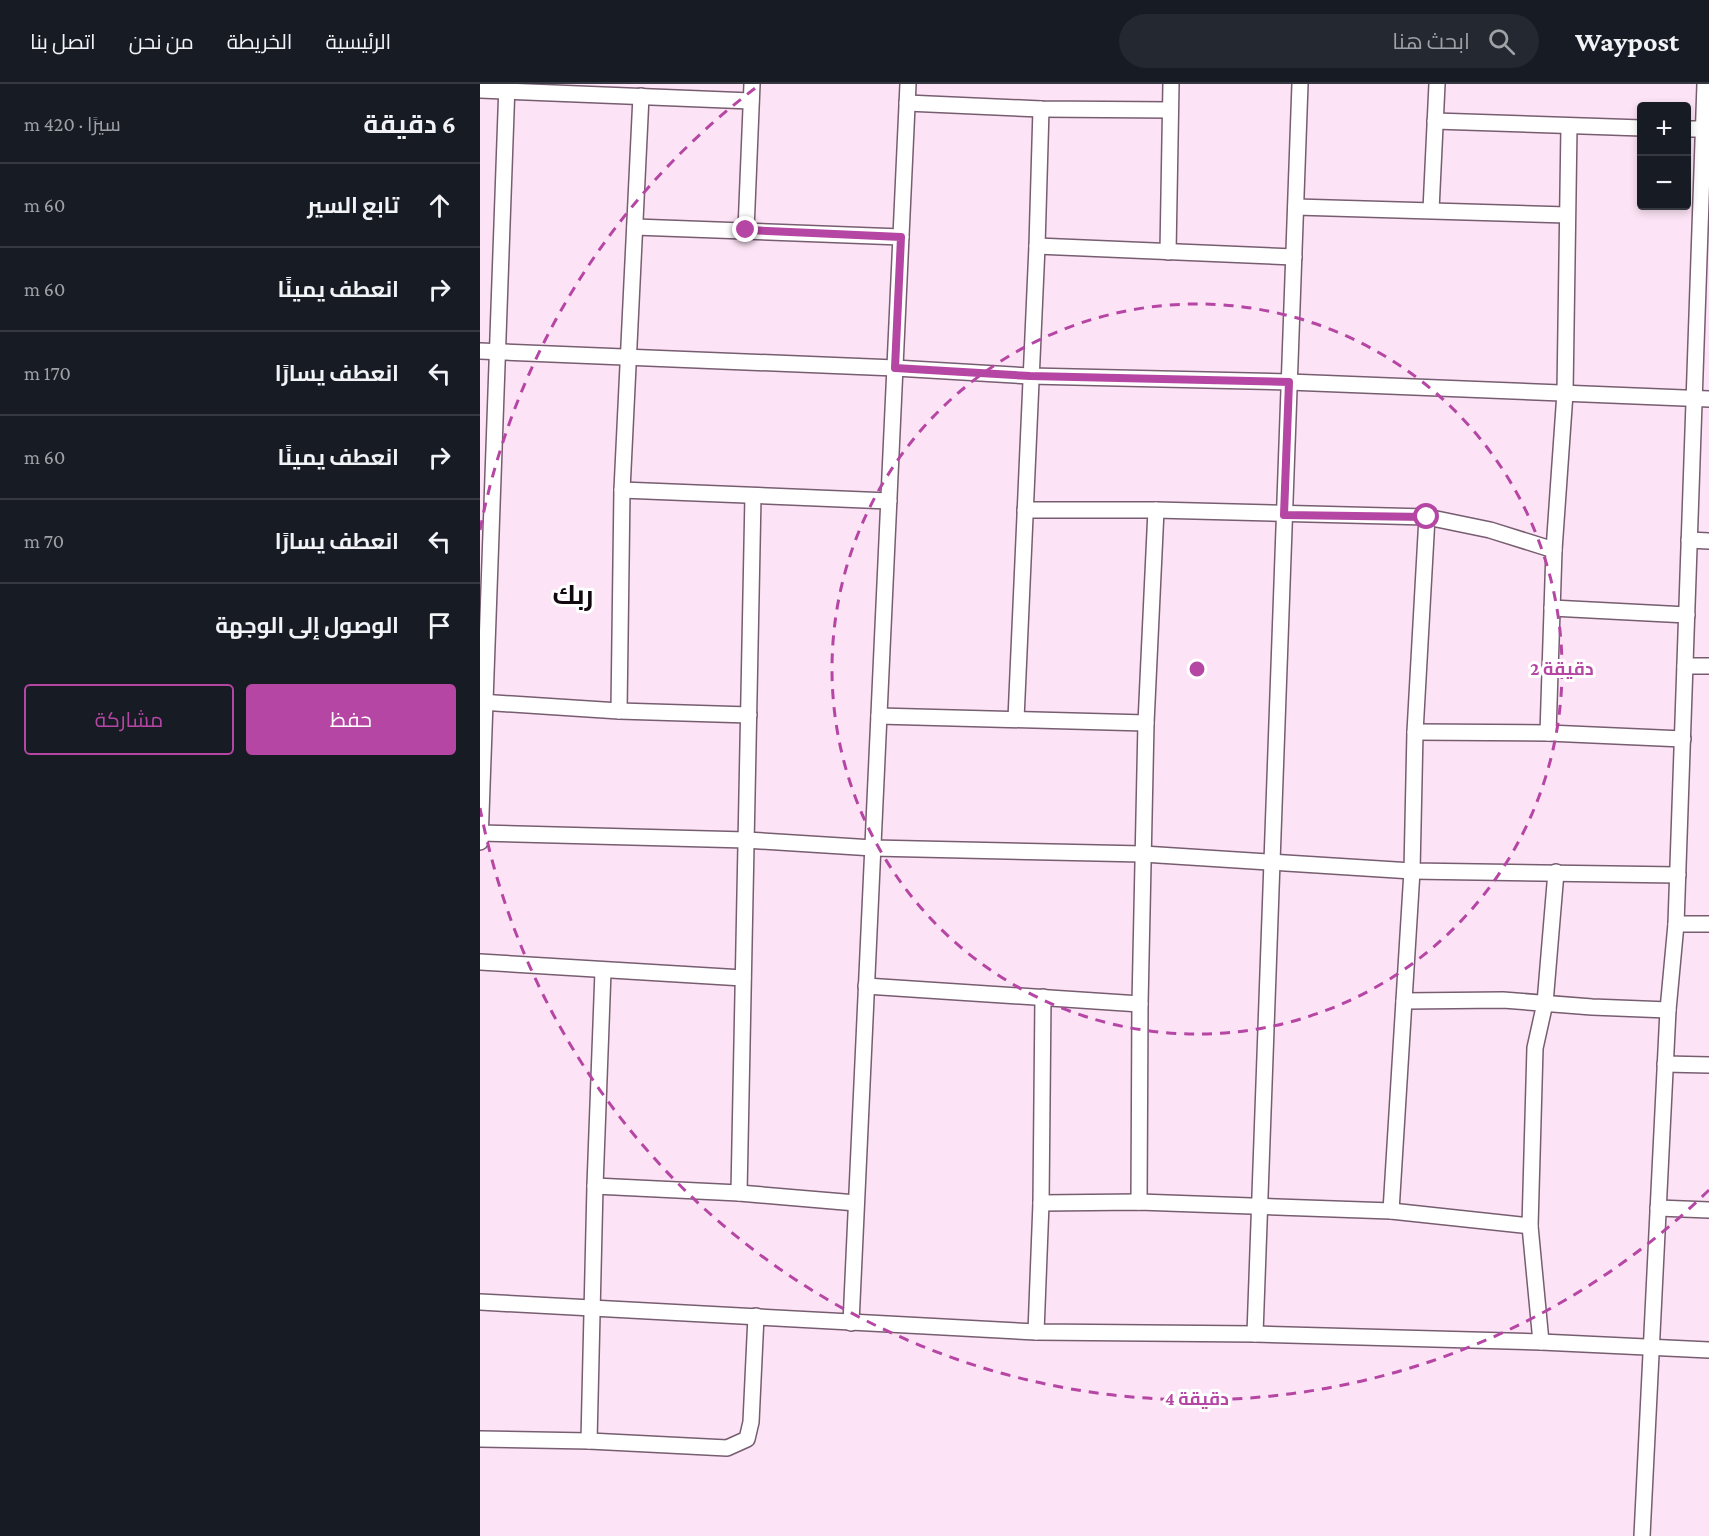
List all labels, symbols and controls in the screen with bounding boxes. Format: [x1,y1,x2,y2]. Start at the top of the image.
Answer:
search box [1119,14,1539,68]
icon: search [1485,25,1518,58]
text: Waypost [1575,26,1679,57]
text: ابحث هنا [1392,29,1470,54]
text: اتصل بنا [30,30,96,54]
text: من نحن [129,30,194,54]
text: الخريطة [227,30,292,54]
text: الرئيسية [325,30,391,54]
map controls [1637,102,1691,210]
button: + [1637,102,1691,156]
text: 6 دقيقة [363,110,456,139]
text: سيرًا · 420 m [24,113,121,135]
button: − [1637,156,1691,210]
icon: ahead [423,189,456,222]
text: تابع السير [307,193,399,218]
text: 60 m [24,194,65,216]
route end [732,216,758,242]
icon: right [423,273,456,306]
text: انعطف يمينًا [277,277,399,302]
text: 60 m [24,278,65,300]
icon: left [423,357,456,390]
text: انعطف يسارًا [275,361,399,386]
text: 170 m [24,362,71,384]
icon: right [423,441,456,474]
text: انعطف يمينًا [277,445,399,470]
text: 60 m [24,446,65,468]
route start [1413,503,1439,529]
icon: left [423,525,456,558]
text: انعطف يسارًا [275,529,399,554]
text: 70 m [24,530,64,552]
district label: ربك [553,580,593,611]
icon: arrive [423,609,456,642]
text: الوصول إلى الوجهة [215,613,399,638]
centre of rings [1187,659,1207,679]
text: 2 دقيقة [1530,659,1594,679]
button: مشاركة [24,684,234,755]
button: حفظ [246,684,456,755]
text: 4 دقيقة [1165,1389,1229,1409]

